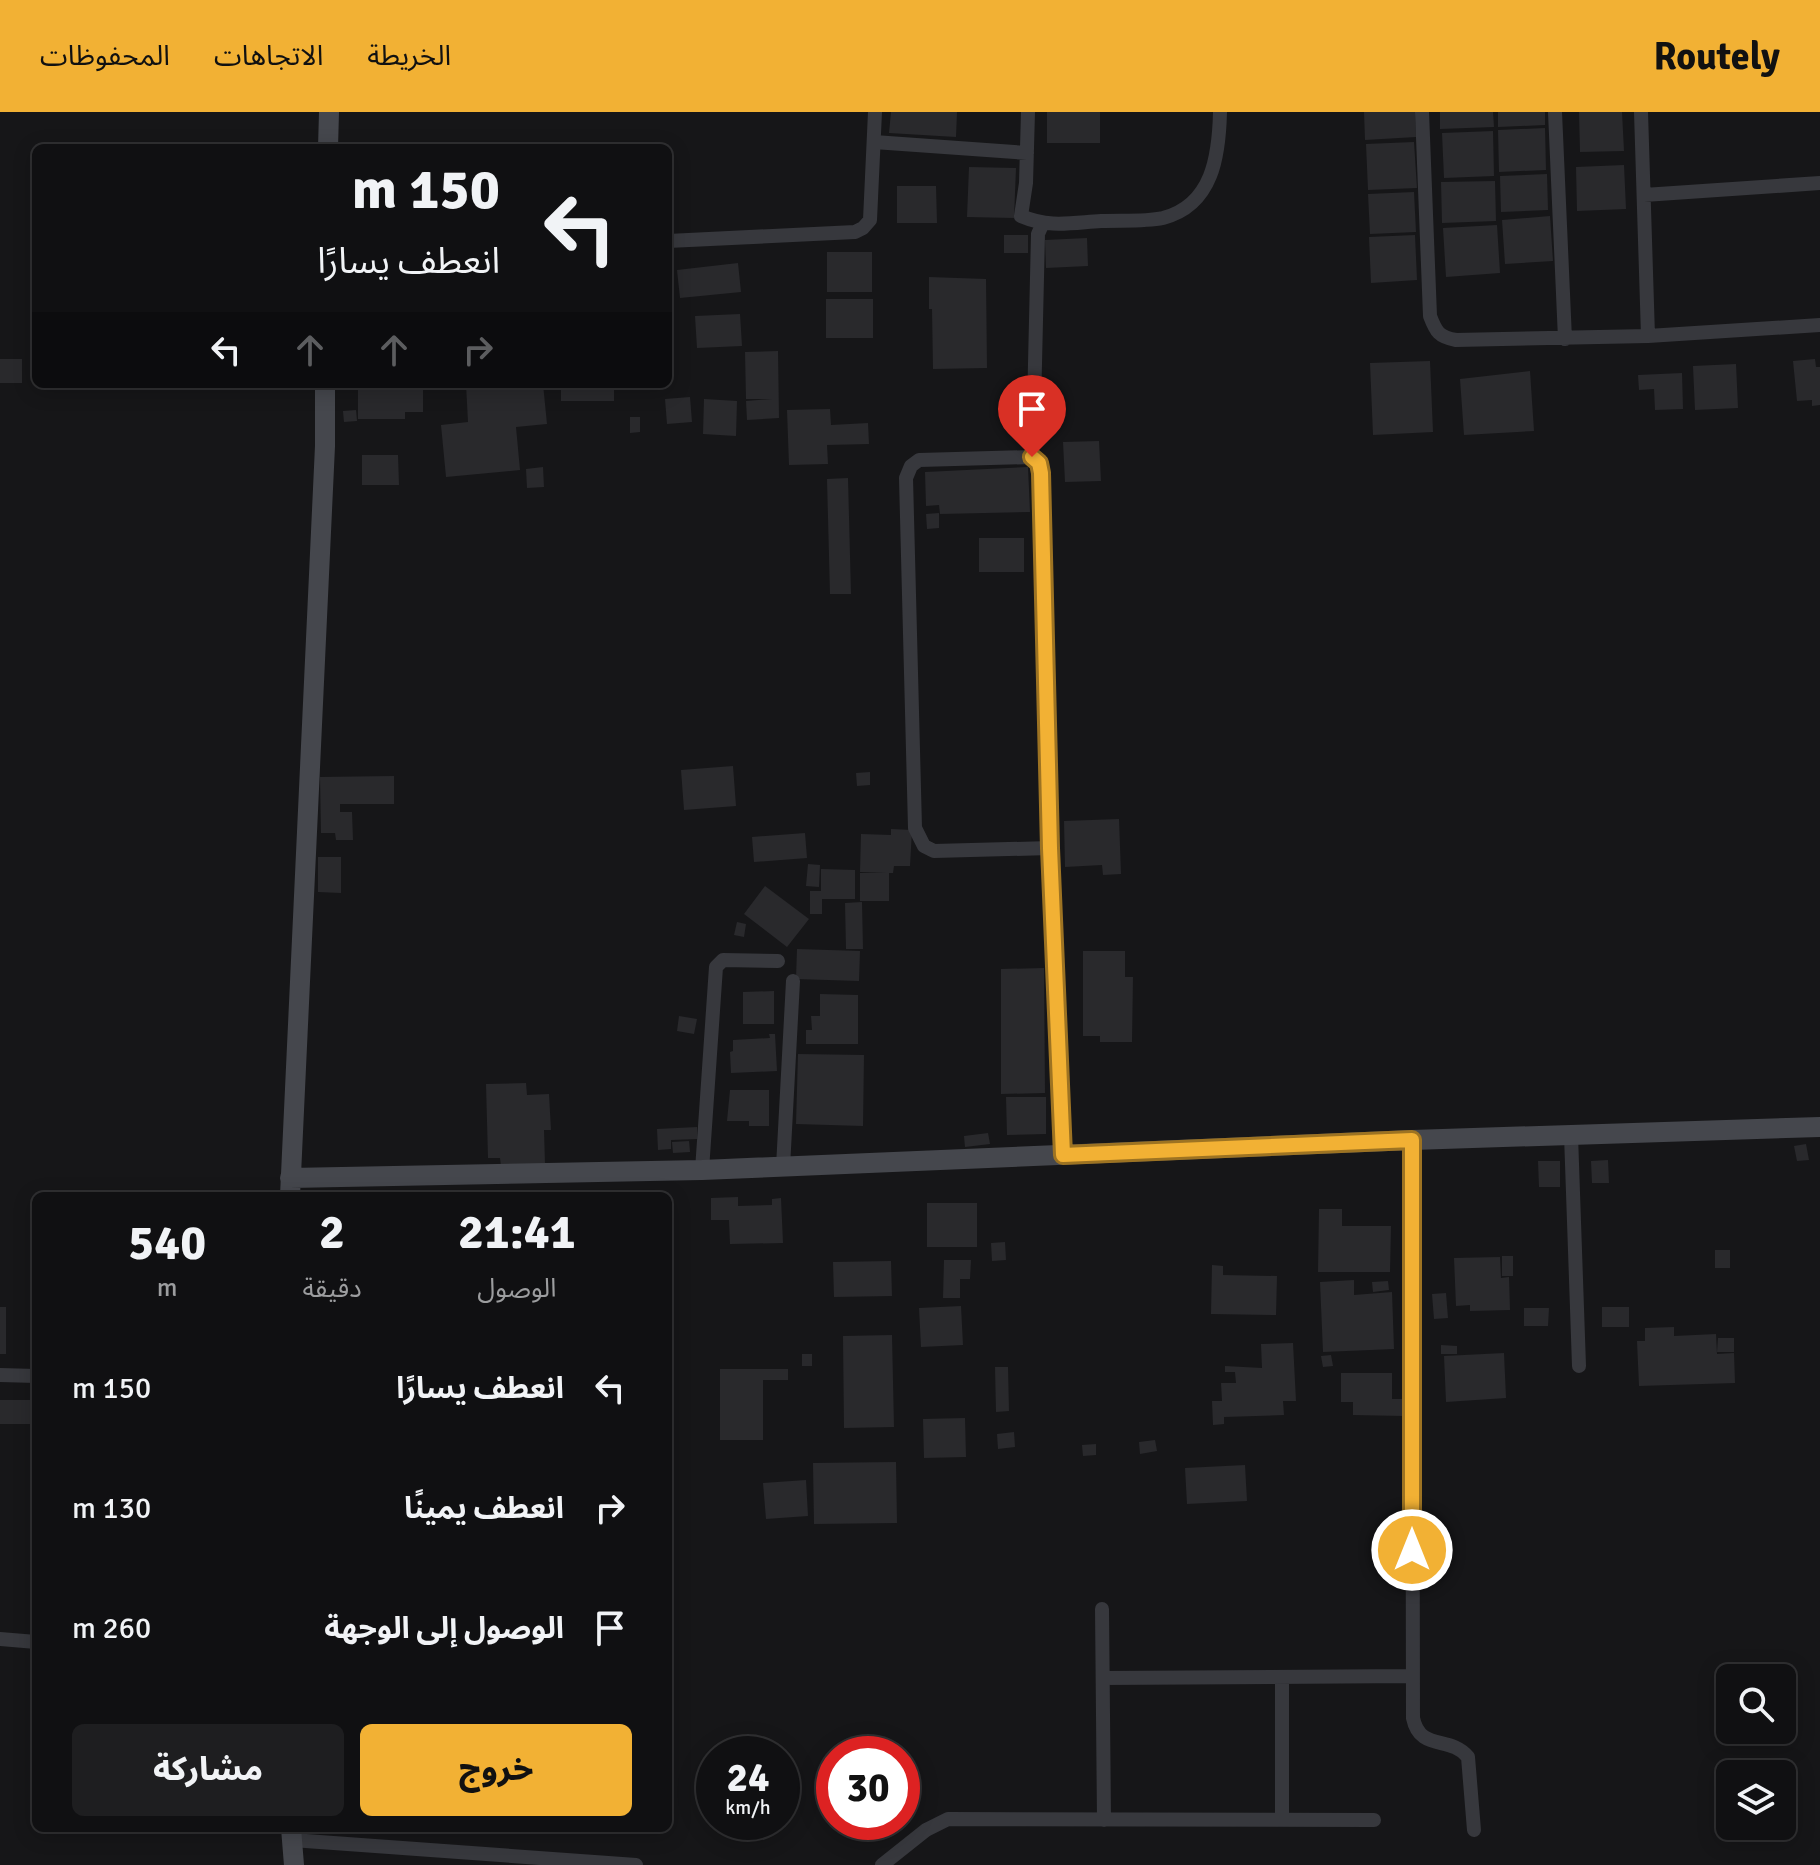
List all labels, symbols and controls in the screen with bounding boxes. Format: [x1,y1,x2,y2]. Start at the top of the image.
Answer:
text: Routely [1653,33,1780,80]
text: المحفوظات [40,39,170,73]
text: الاتجاهات [214,39,323,73]
text: الخريطة [367,39,451,73]
text: 150 m [352,155,500,224]
icon: left [528,176,632,280]
text: انعطف يسارًا [317,239,500,284]
icon: left [204,328,248,372]
icon: ahead [288,328,332,372]
icon: ahead [372,328,416,372]
icon: right [456,328,500,372]
pin [998,375,1066,457]
icon: arrive [1010,387,1054,431]
text: 2 [319,1203,345,1262]
text: 21:41 [458,1203,576,1262]
text: 540 [128,1214,206,1273]
text: m [157,1272,178,1304]
text: دقيقة [302,1273,362,1305]
text: الوصول [477,1273,556,1305]
icon: left [588,1366,632,1410]
text: 150 m [72,1370,151,1407]
text: انعطف يسارًا [396,1370,564,1407]
icon: right [588,1486,632,1530]
text: 130 m [72,1490,151,1527]
text: انعطف يمينًا [404,1490,564,1527]
position arrow [1370,1508,1454,1592]
icon: arrive [588,1606,632,1650]
text: 260 m [72,1610,151,1647]
text: الوصول إلى الوجهة [324,1610,564,1647]
map controls [1716,1664,1796,1840]
button: search [1716,1664,1796,1744]
button: مشاركة [72,1724,344,1816]
button: خروج [360,1724,632,1816]
speed limit sign: 30 [816,1736,920,1840]
text: 24 [726,1753,770,1803]
button: layers [1716,1760,1796,1840]
text: km/h [725,1795,771,1820]

